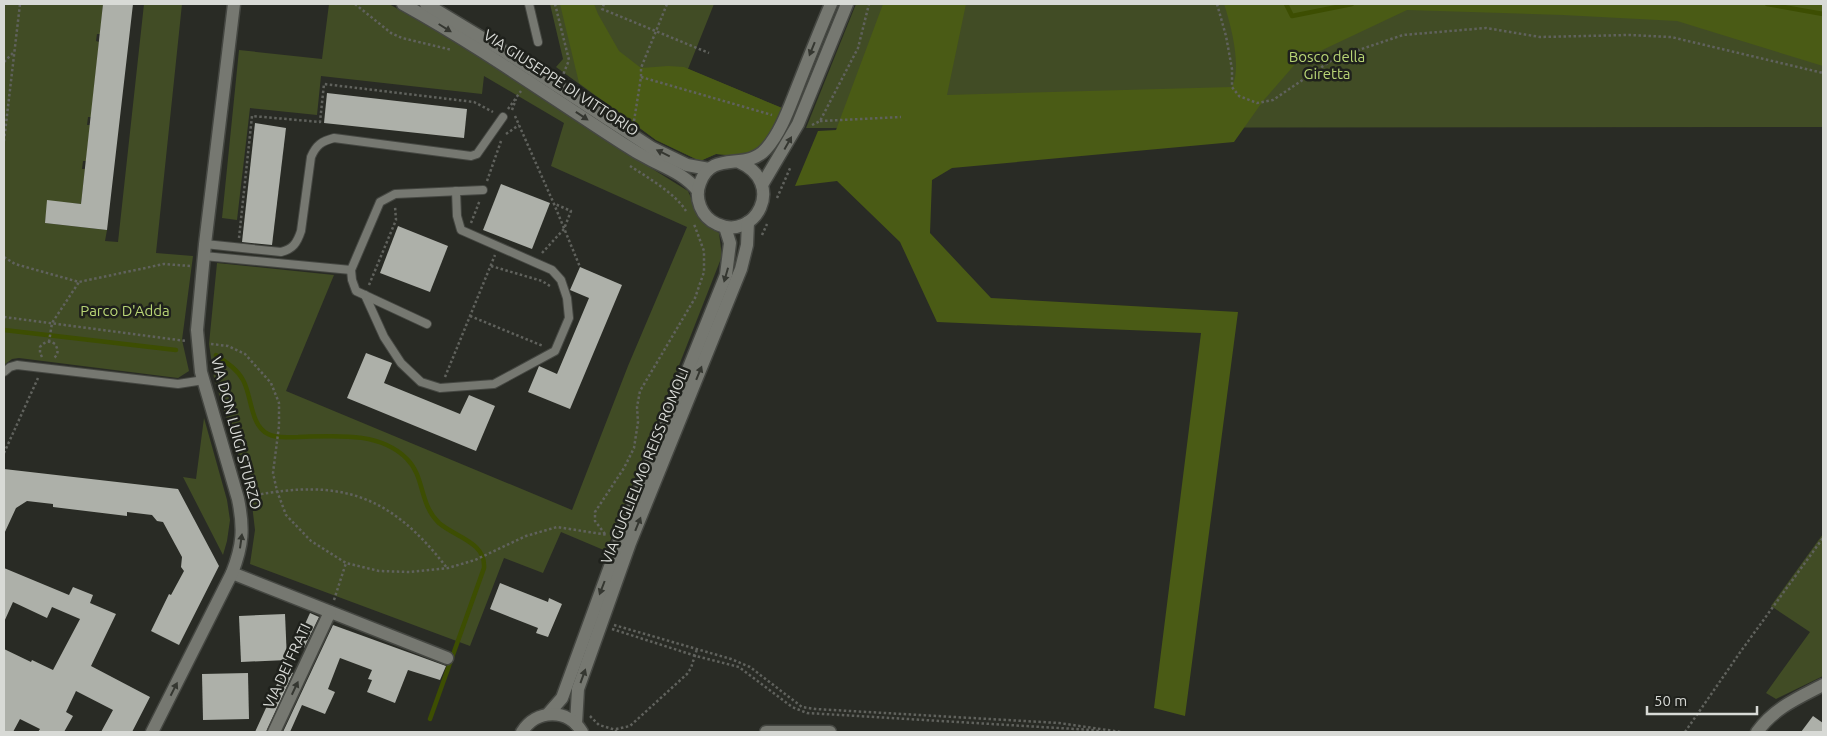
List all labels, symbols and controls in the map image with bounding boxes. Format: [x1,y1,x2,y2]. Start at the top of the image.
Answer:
one-way arrow [439,24,452,33]
street label: VIA GIUSEPPE DI VITTORIO [481,26,642,139]
one-way arrow [808,42,816,56]
park label: Bosco della Giretta [1289,48,1365,82]
one-way arrow [575,111,589,121]
one-way arrow [783,136,792,150]
one-way arrow [656,149,670,157]
one-way arrow [721,267,729,282]
park label: Parco D'Adda [80,302,170,319]
street label: VIA DON LUIGI STURZO [208,355,265,511]
street label: VIA GUGLIELMO REISS ROMOLI [597,365,692,566]
one-way arrow [695,365,703,380]
one-way arrow [634,516,642,531]
one-way arrow [237,533,245,549]
one-way arrow [598,581,605,596]
street label: VIA DEI FRATI [259,621,314,711]
one-way arrow [579,669,587,684]
one-way arrow [291,681,299,695]
one-way arrow [170,682,178,696]
scale bar [1647,684,1757,716]
text: 50 m [1654,692,1687,709]

